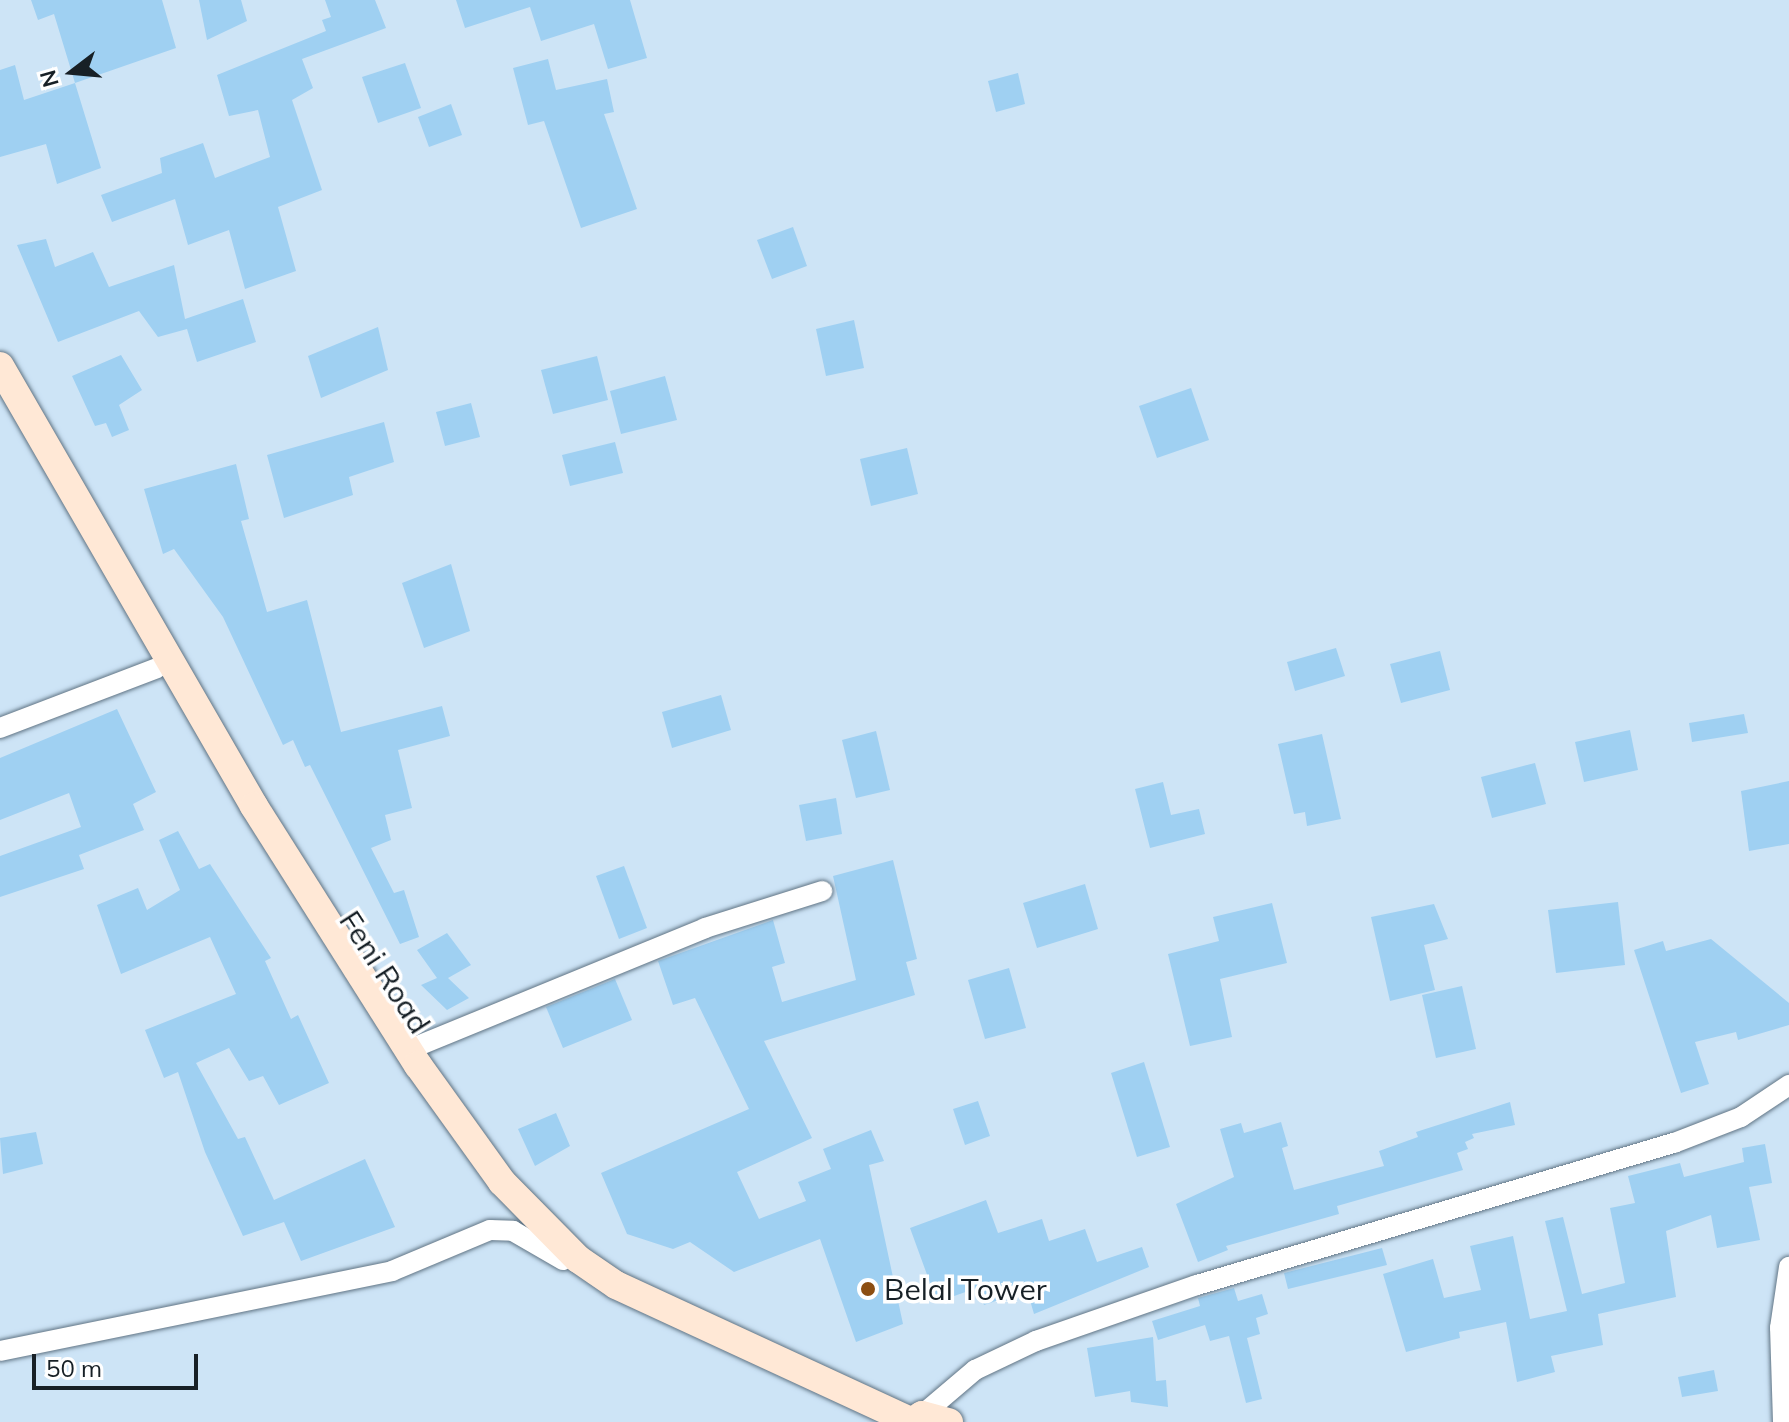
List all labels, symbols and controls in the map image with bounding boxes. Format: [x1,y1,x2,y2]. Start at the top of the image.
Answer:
north arrow [32,32,112,112]
text: N [33,67,65,90]
street label: Feni Road [332,904,438,1040]
place label: Belal Tower [884,1271,1047,1307]
marker: Belal Tower [859,1280,877,1298]
scale bar [36,1338,202,1388]
text: 50 m [46,1353,102,1383]

